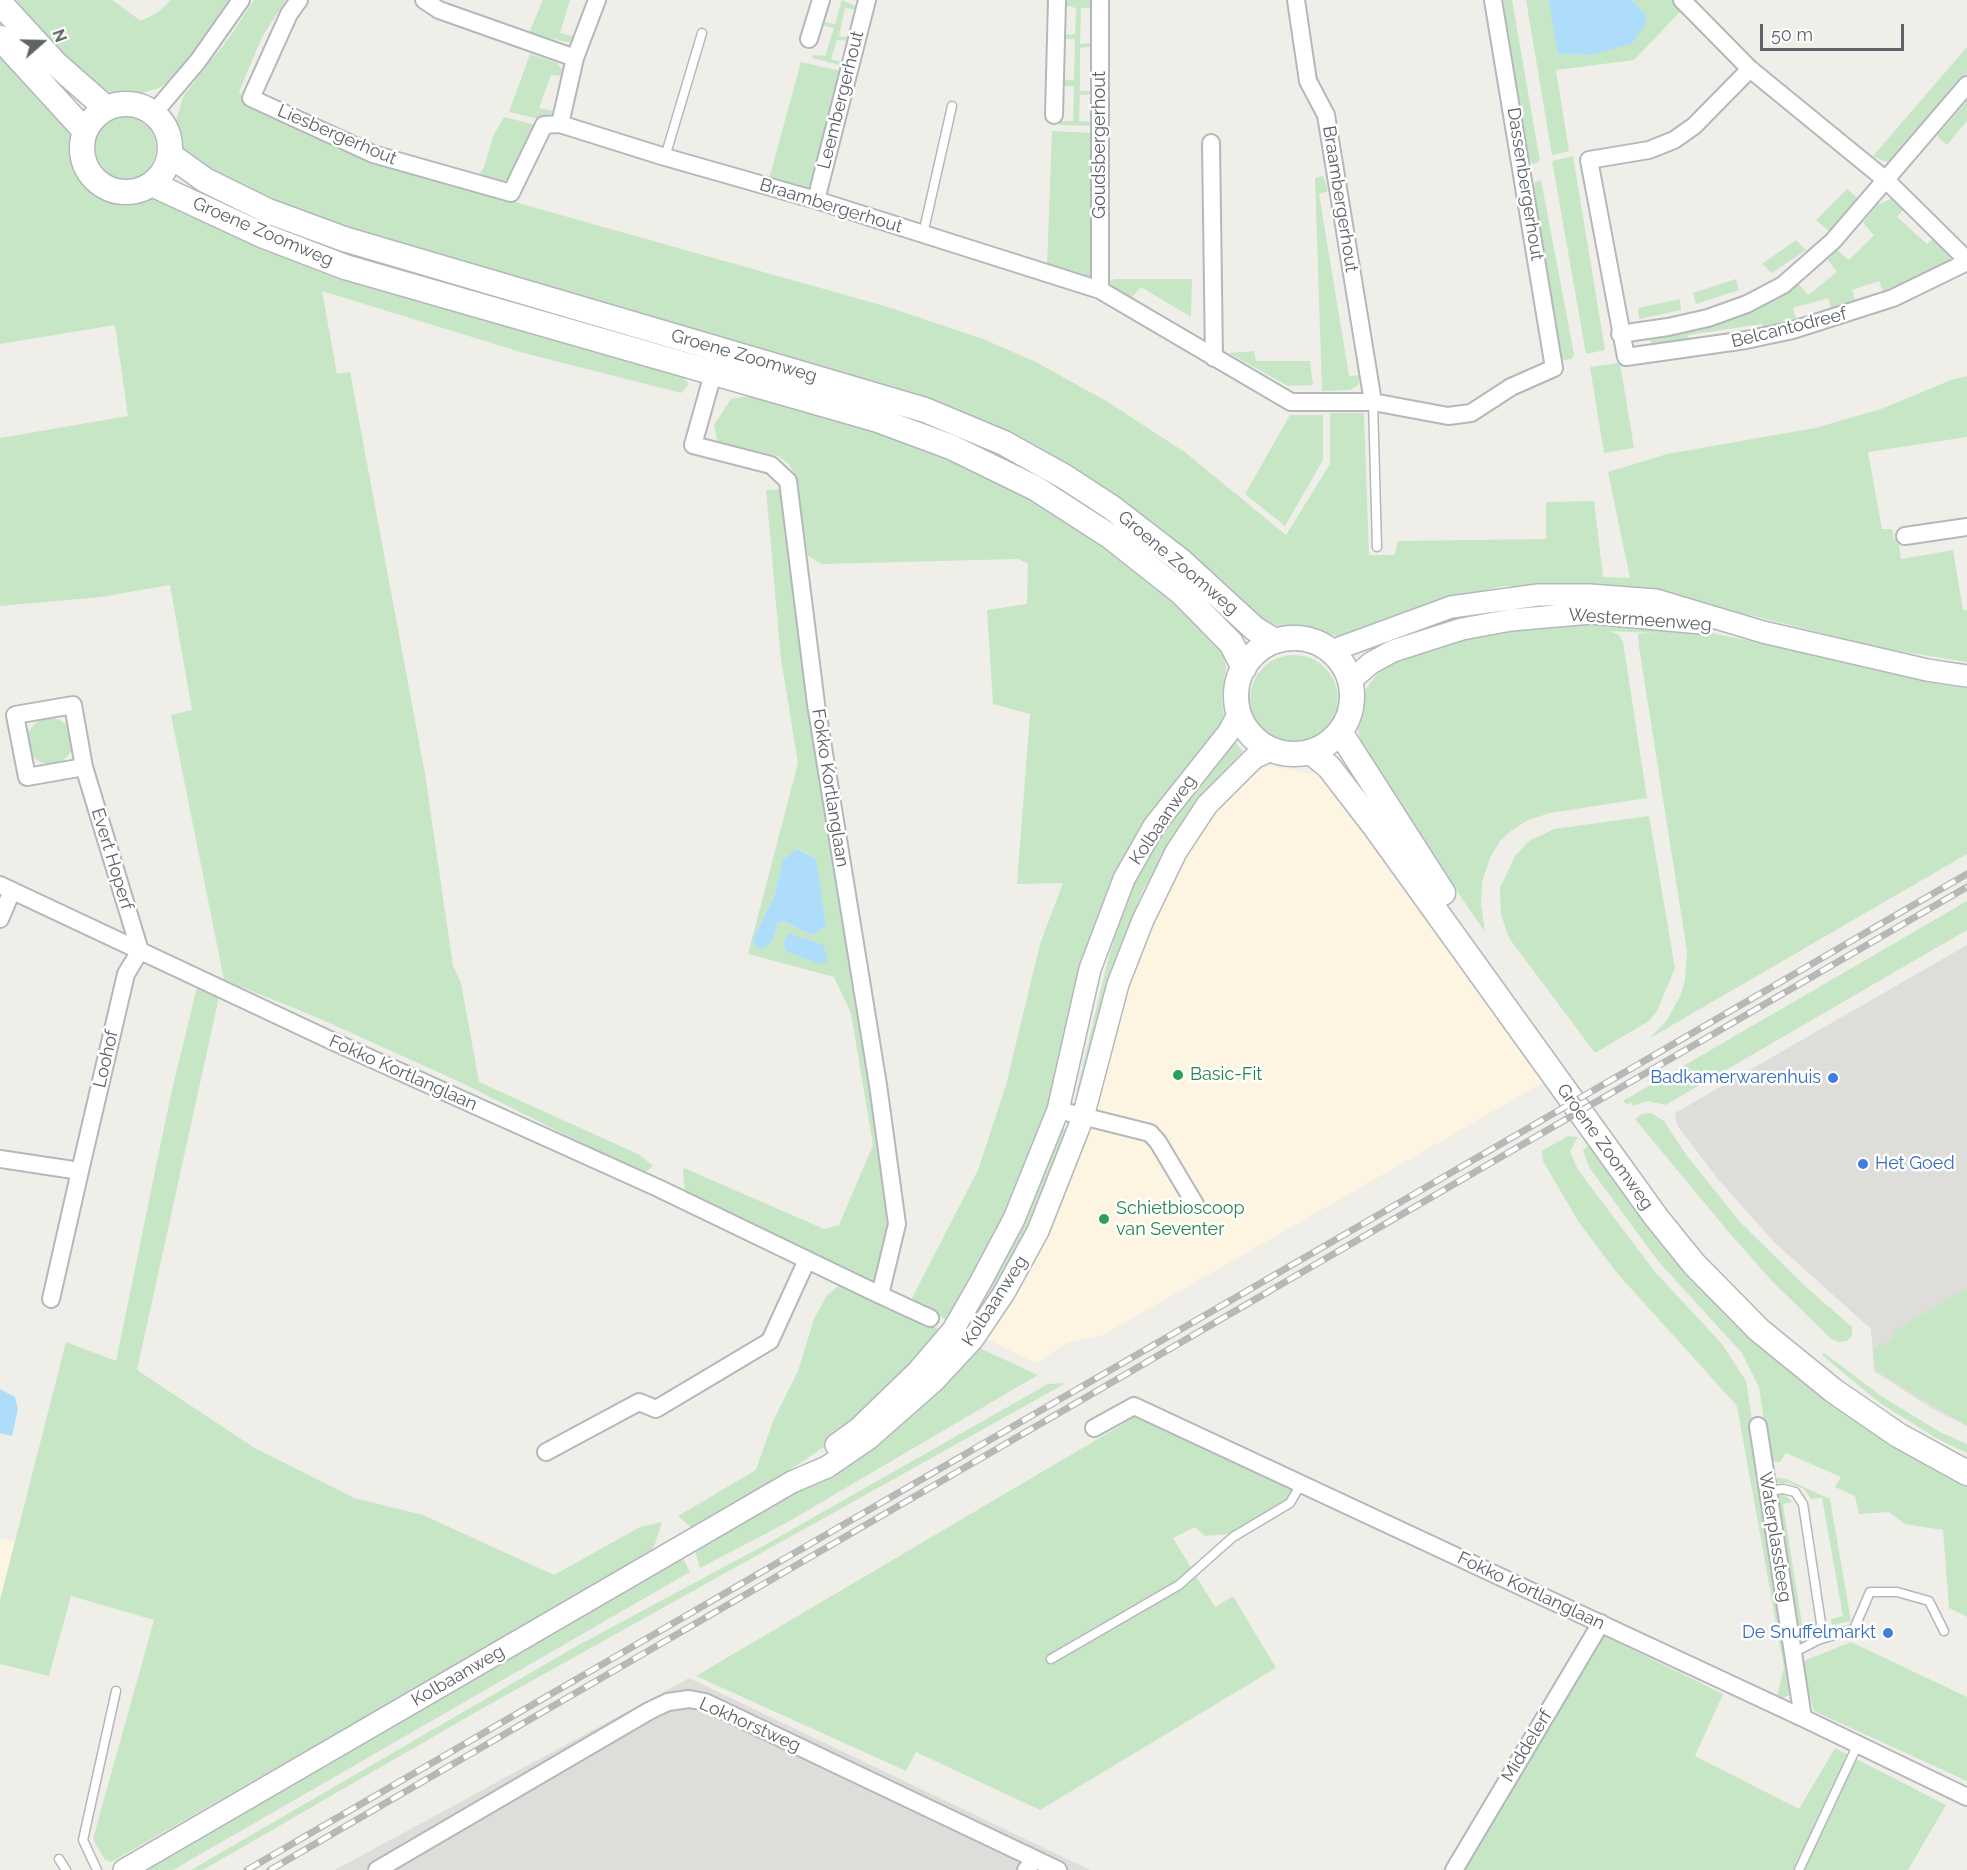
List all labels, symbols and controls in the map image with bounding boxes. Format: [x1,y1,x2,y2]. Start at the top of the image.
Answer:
north arrow [12,12,72,72]
scale bar [1763,12,1907,50]
text: 50 m [1771,24,1813,45]
text: N [48,27,70,45]
street label: Leembergerhout [813,29,869,171]
street label: Goudsbergerhout [1089,71,1111,219]
street label: Liesbergerhout [274,100,400,170]
street label: Dassenbergerhout [1502,106,1548,262]
street label: Braambergerhout [1318,124,1362,274]
street label: Braambergerhout [757,174,905,238]
street label: Groene Zoomweg [189,193,337,271]
street label: Belcantodreef [1729,303,1849,353]
street label: Groene Zoomweg [669,325,819,387]
street label: Groene Zoomweg [1113,506,1243,620]
street label: Westermeenweg [1568,604,1712,636]
street label: Fokko Kortlanglaan [807,707,853,869]
street label: Kolbaanweg [1125,771,1201,869]
street label: Evert Hoperf [86,806,138,912]
street label: Loohof [89,1028,123,1090]
street label: Fokko Kortlanglaan [326,1031,480,1115]
place label: Basic-Fit [1190,1064,1262,1086]
place label: Badkamerwarenhuis [1650,1067,1821,1089]
marker: Basic-Fit [1171,1068,1185,1082]
marker: Badkamerwarenhuis [1826,1071,1840,1085]
street label: Groene Zoomweg [1552,1080,1658,1214]
place label: Het Goed [1875,1153,1955,1175]
marker: Het Goed [1856,1157,1870,1171]
place label: Schietbioscoop van Seventer [1116,1198,1244,1240]
marker: Schietbioscoop van Seventer [1097,1212,1111,1226]
street label: Kolbaanweg [958,1252,1032,1350]
street label: Waterplassteeg [1754,1470,1796,1604]
street label: Fokko Kortlanglaan [1454,1547,1608,1635]
place label: De Snuffelmarkt [1742,1622,1876,1644]
marker: De Snuffelmarkt [1881,1626,1895,1640]
street label: Kolbaanweg [408,1641,508,1711]
street label: Lokhorstweg [696,1693,804,1757]
street label: Middelerf [1497,1706,1557,1786]

